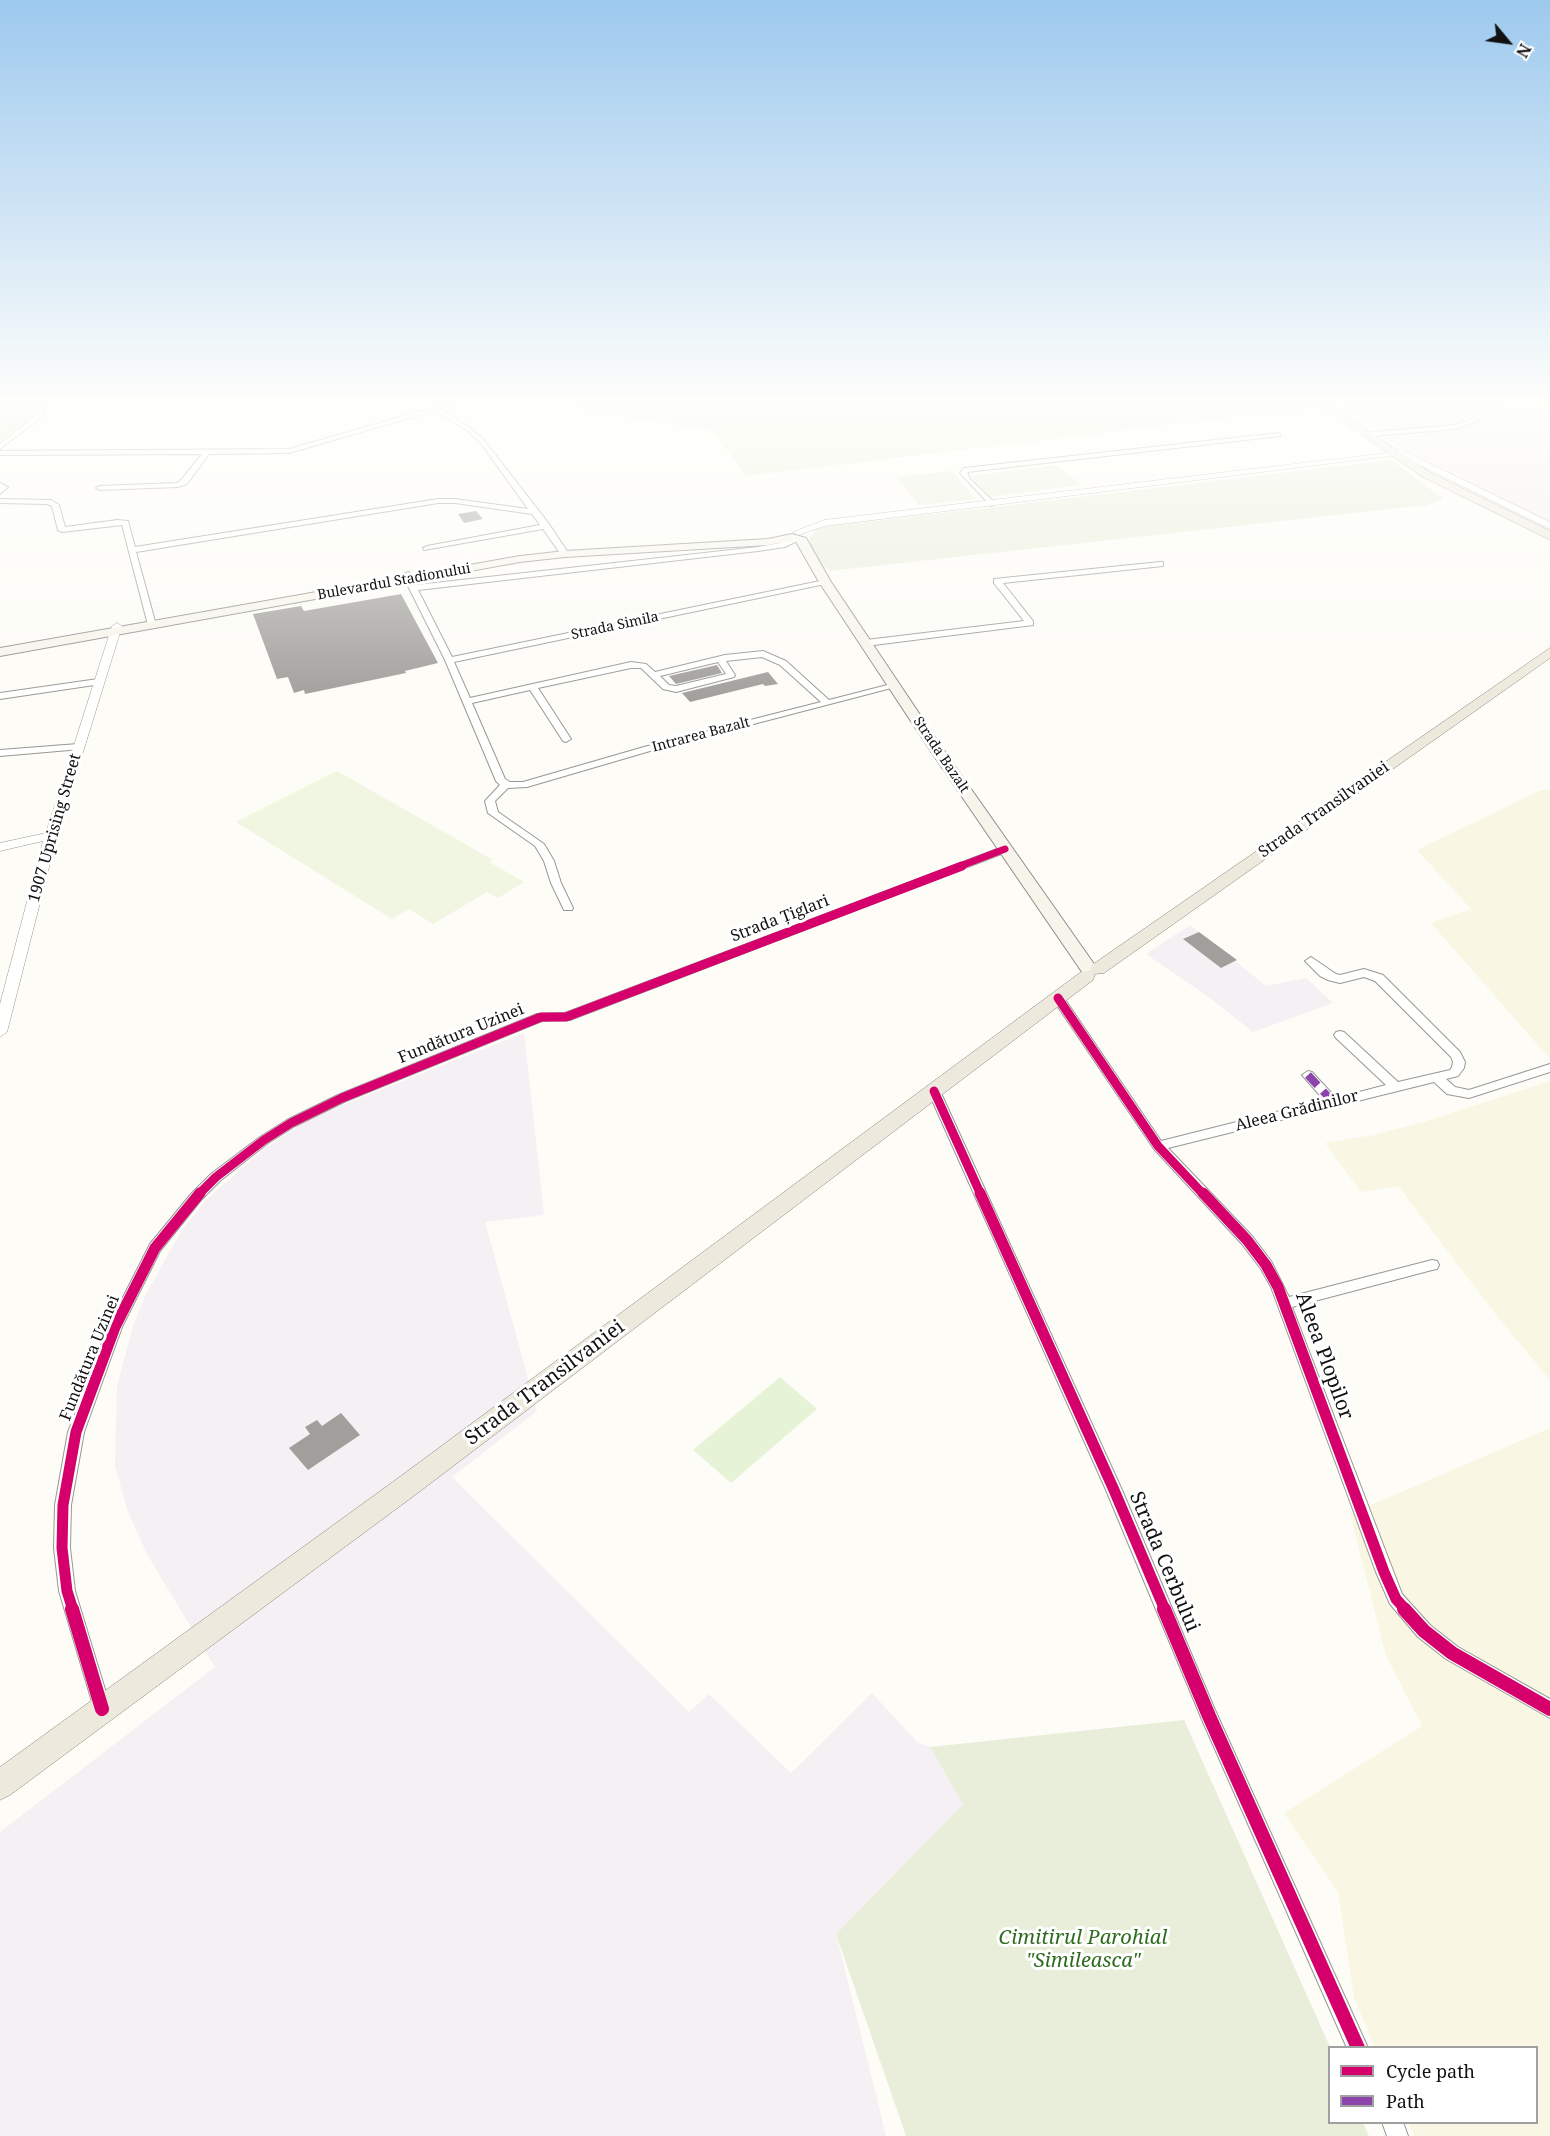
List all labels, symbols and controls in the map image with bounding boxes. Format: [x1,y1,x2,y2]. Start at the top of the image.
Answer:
north arrow [1478,12,1538,72]
text: N [1511,40,1536,62]
street label: Bulevardul Stadionului [316,560,472,604]
street label: Strada Simila [570,609,660,643]
street label: Intrarea Bazalt [650,714,752,756]
street label: Strada Bazalt [909,714,973,796]
street label: 1907 Uprising Street [25,751,85,905]
street label: Strada Transilvaniei [1255,758,1393,862]
street label: Strada Țiglari [728,891,832,947]
street label: Fundătura Uzinei [395,1000,527,1068]
street label: Aleea Grădinilor [1233,1086,1361,1136]
street label: Aleea Plopilor [1290,1289,1358,1423]
street label: Fundătura Uzinei [56,1292,124,1424]
street label: Strada Transilvaniei [461,1315,629,1451]
street label: Strada Cerbului [1124,1488,1204,1636]
park label: Cimitirul Parohial "Simileasca" [999,1926,1167,1973]
legend [1328,2046,1538,2124]
text: Cycle path [1386,2059,1475,2083]
text: Path [1386,2089,1425,2113]

